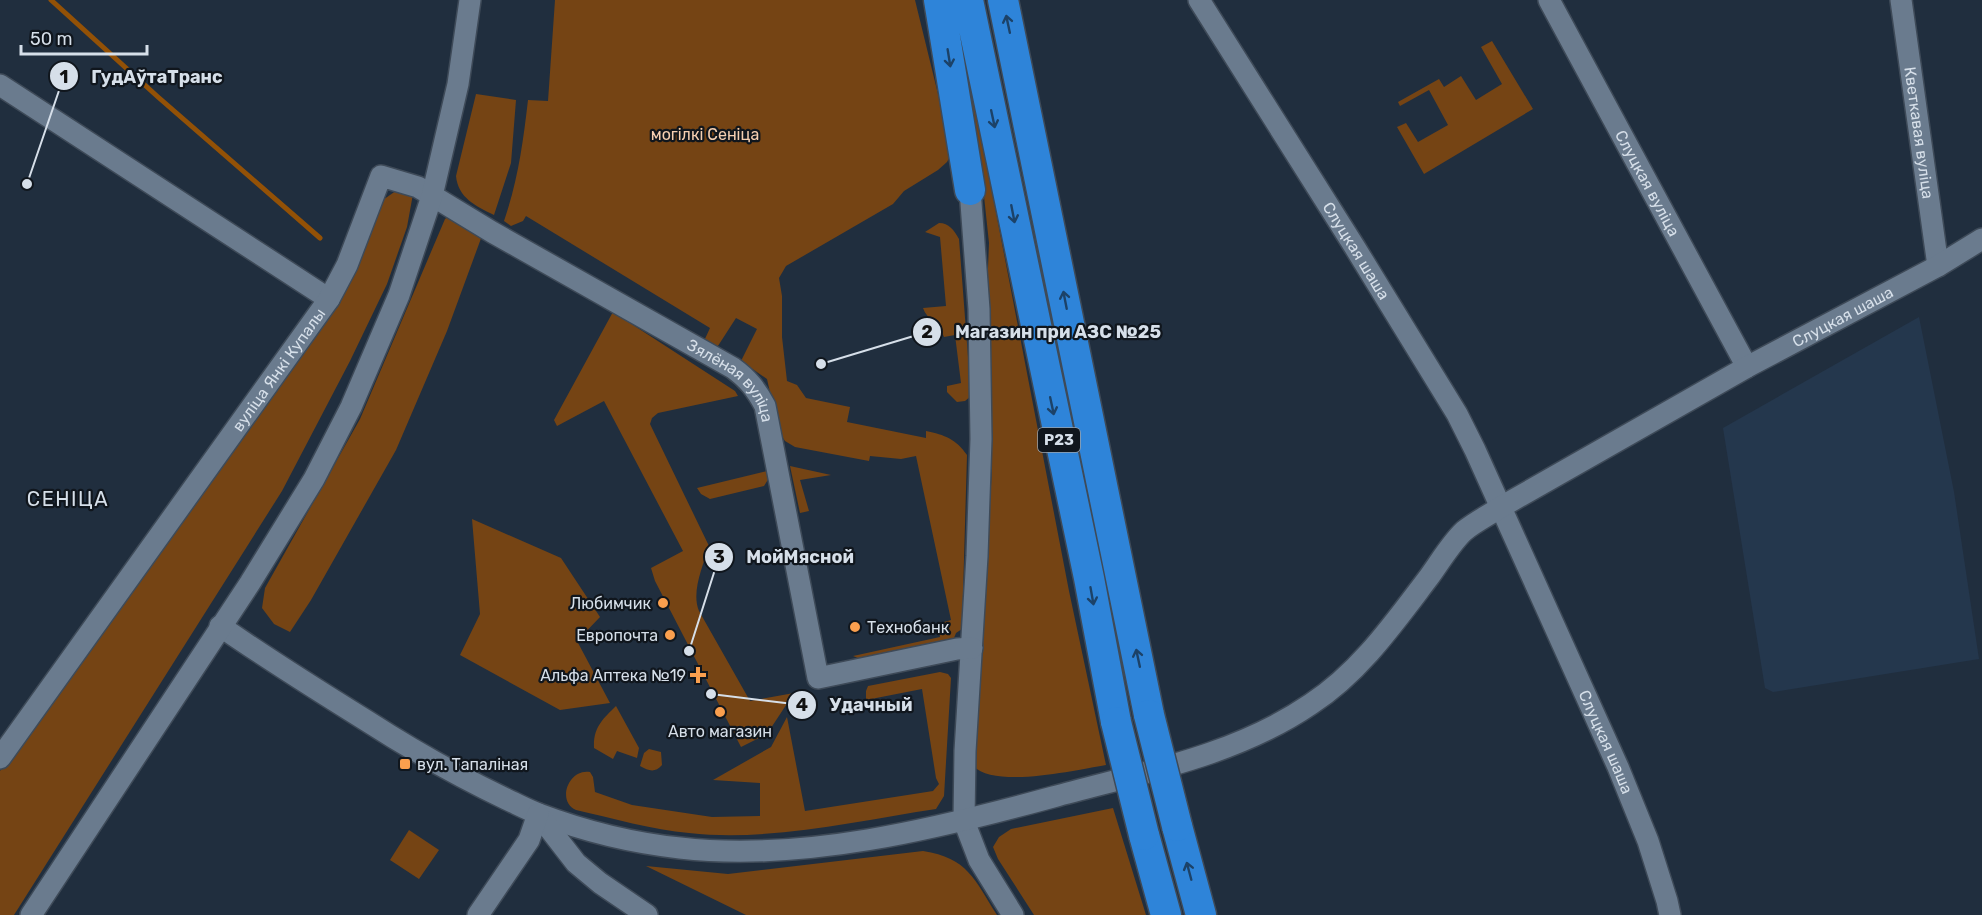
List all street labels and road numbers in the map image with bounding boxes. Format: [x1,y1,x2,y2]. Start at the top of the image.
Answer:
street label: Кветкавая вуліца [1901,65,1938,200]
street label: Слуцкая вуліца [1611,127,1684,239]
street label: Слуцкая шаша [1319,198,1394,303]
street label: Слуцкая шаша [1789,282,1896,351]
street label: вуліца Янкі Купалы [228,304,329,435]
street label: Зялёная вуліца [684,335,777,424]
road number: Р23 [1038,428,1080,452]
street label: Слуцкая шаша [1575,687,1637,796]

